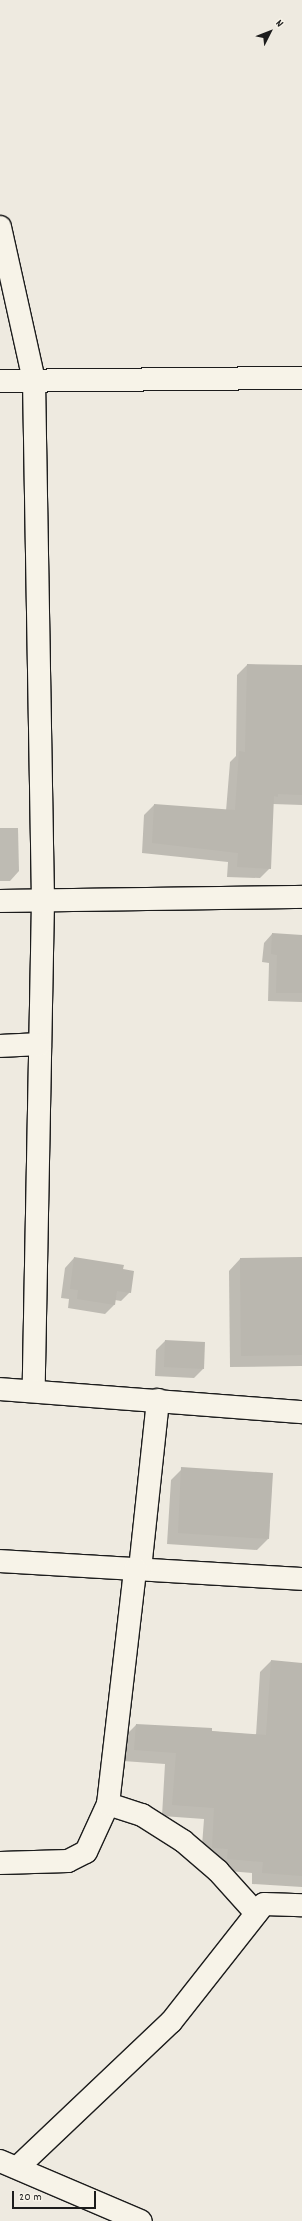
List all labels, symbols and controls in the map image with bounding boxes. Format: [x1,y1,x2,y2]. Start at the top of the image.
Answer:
north arrow [250,12,290,52]
text: N [271,17,287,31]
scale bar [14,2183,98,2209]
text: 20 m [19,2189,42,2206]

